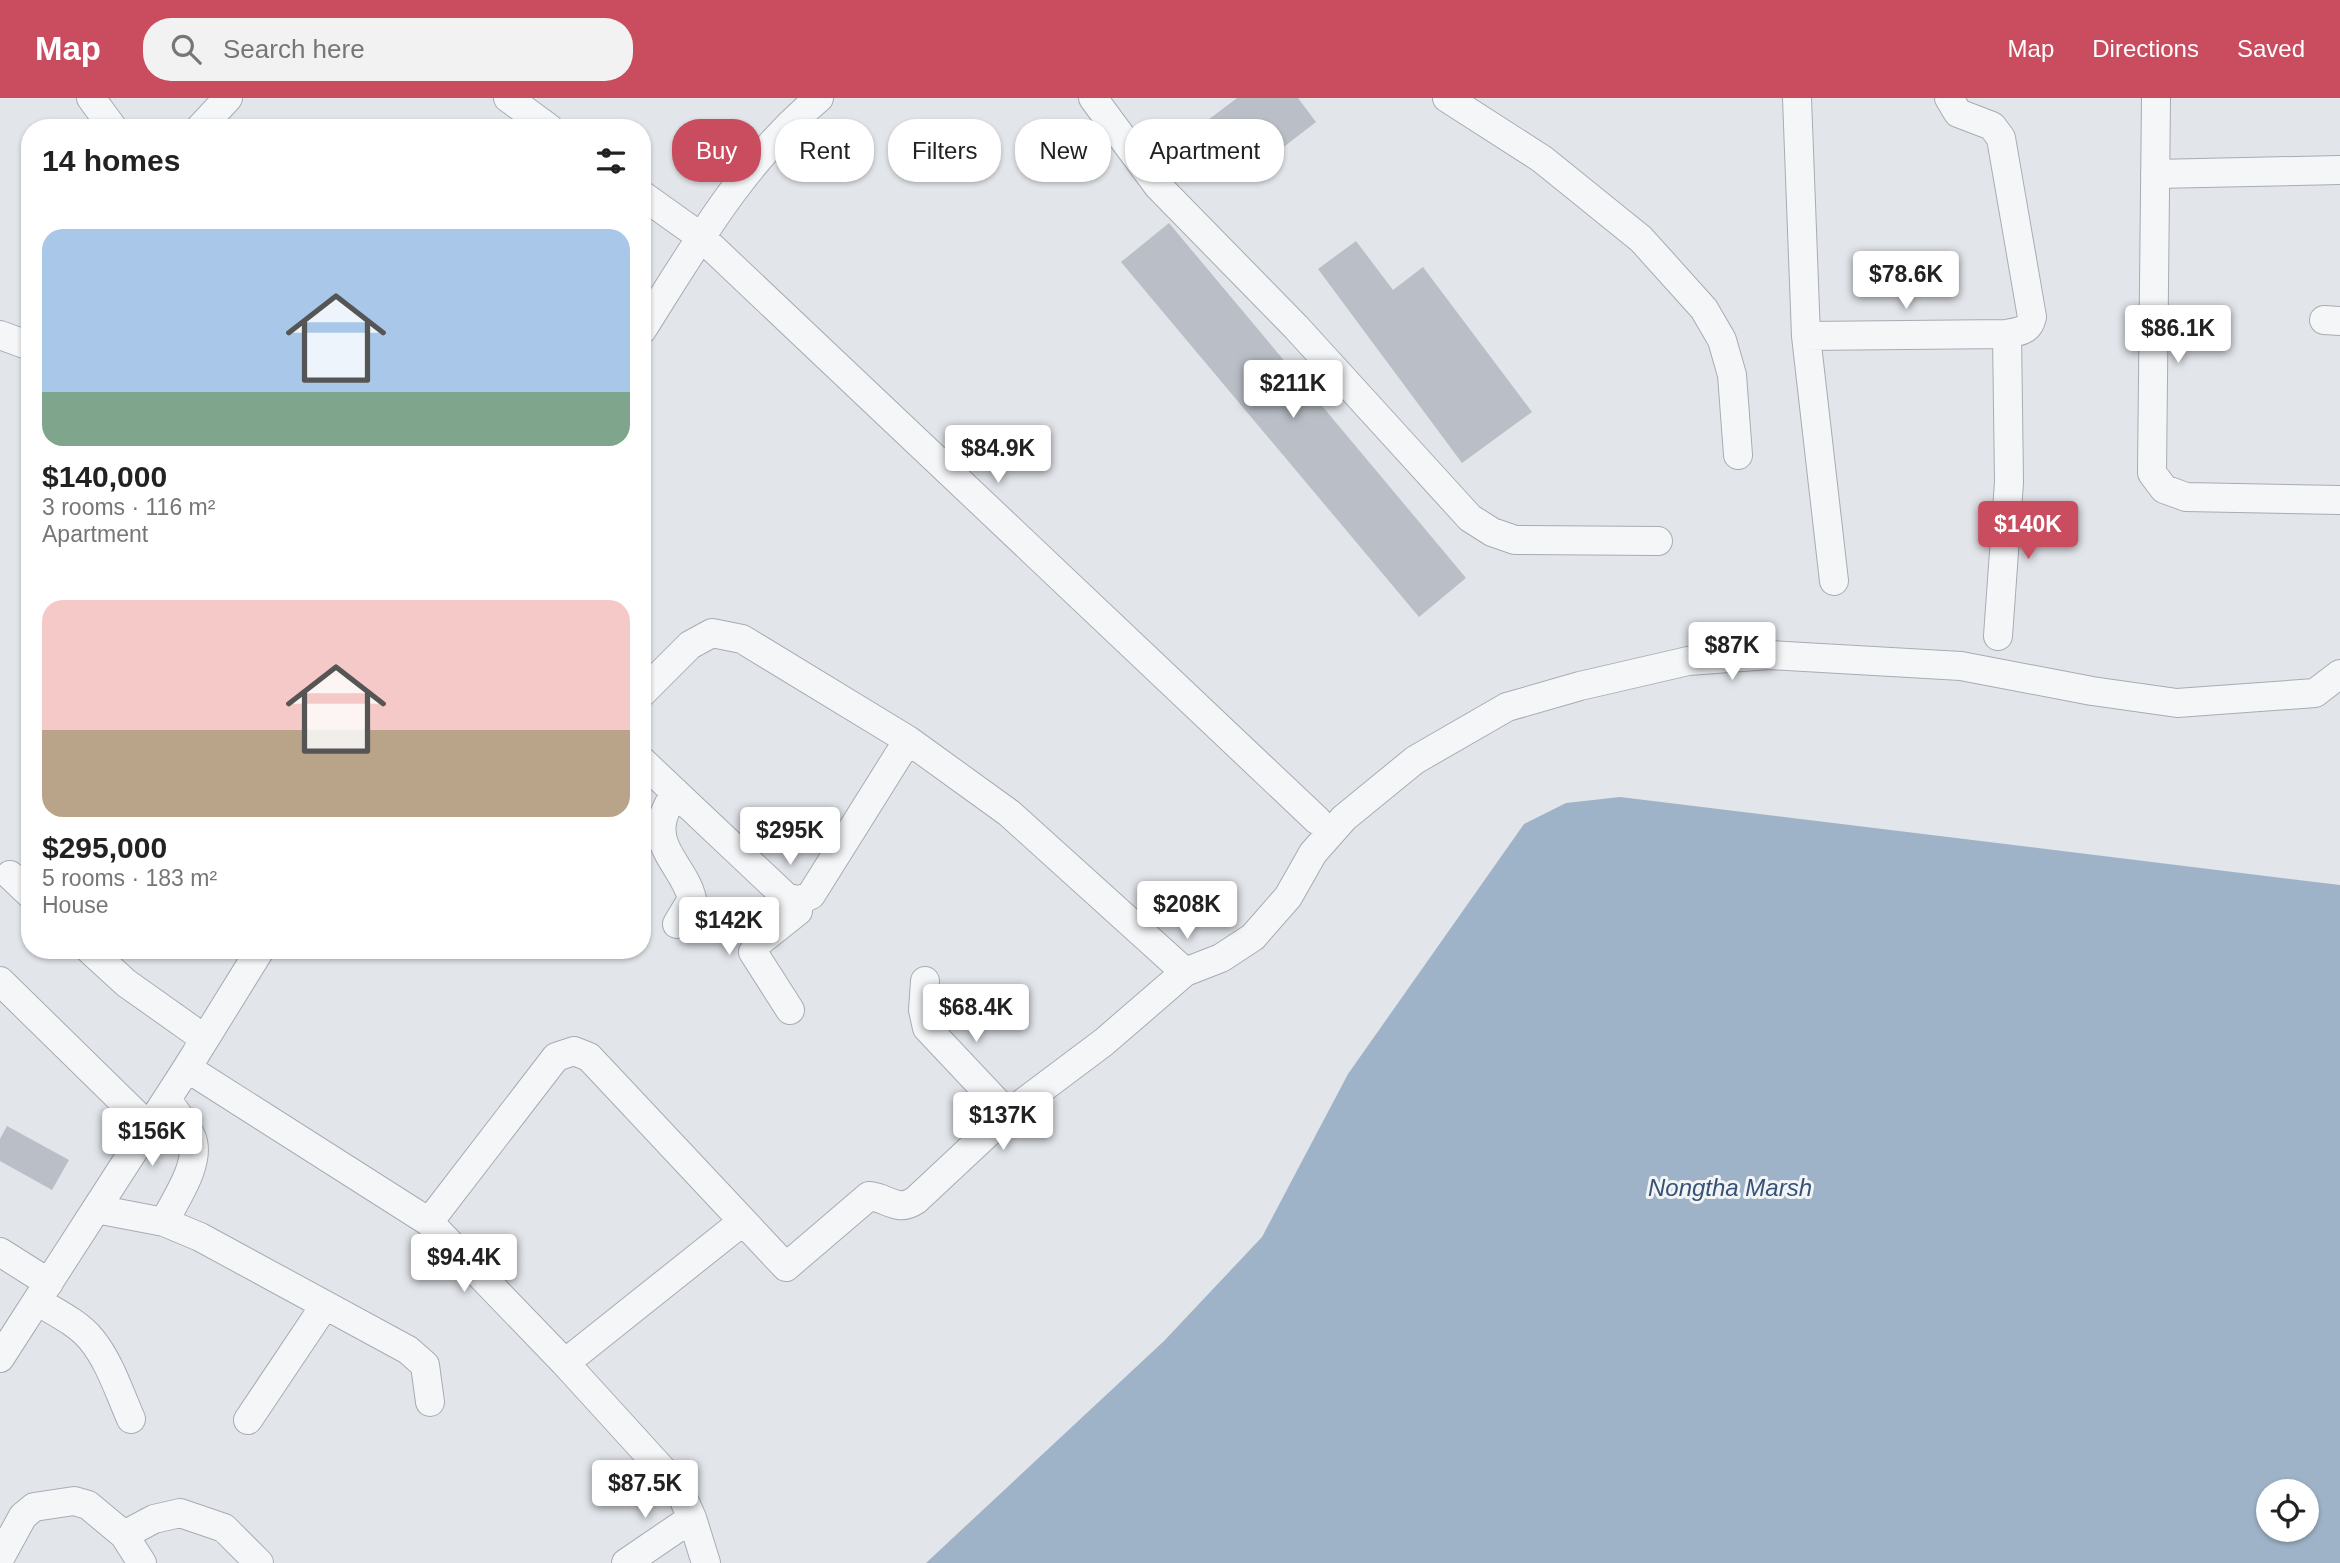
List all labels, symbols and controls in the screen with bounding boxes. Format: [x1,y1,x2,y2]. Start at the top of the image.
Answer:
search box [143,18,633,81]
text: Map [35,30,101,67]
icon: search [167,30,205,68]
text: Search here [223,34,365,64]
text: Map [2008,35,2054,62]
text: Directions [2092,35,2199,62]
text: Saved [2237,35,2305,62]
chip: Buy [672,119,761,182]
chip: Rent [775,119,874,182]
chip: Filters [888,119,1001,182]
chip: New [1015,119,1111,182]
chip: Apartment [1125,119,1284,182]
icon: filters [592,142,630,180]
text: 14 homes [42,144,180,177]
pin: $78.6K [1849,252,1963,311]
text: $78.6K [1869,261,1943,287]
icon: home [273,275,399,401]
pin: $86.1K [2121,306,2235,365]
text: $86.1K [2141,315,2215,341]
pin: $211K [1244,360,1342,420]
text: $211K [1260,370,1326,396]
pin: $84.9K [941,426,1055,485]
text: $84.9K [961,435,1035,461]
text: $140,000 [42,460,167,493]
text: 3 rooms · 116 m² [42,494,215,520]
pin: $140K [1979,502,2077,561]
text: $140K [1994,511,2062,537]
text: Apartment [42,521,148,547]
pin: $87K [1691,622,1773,682]
text: $87K [1705,632,1759,658]
icon: home [273,646,399,772]
pin: $295K [741,808,839,867]
text: $295K [756,817,824,843]
text: $295,000 [42,831,167,864]
text: 5 rooms · 183 m² [42,865,217,891]
pin: $208K [1138,882,1236,941]
text: $208K [1153,891,1221,917]
text: House [42,892,108,918]
pin: $142K [680,898,778,957]
text: $142K [695,907,763,933]
pin: $68.4K [919,984,1033,1044]
text: $68.4K [939,994,1013,1020]
pin: $137K [954,1093,1052,1152]
text: $137K [969,1102,1037,1128]
pin: $156K [103,1108,201,1168]
text: $156K [118,1118,186,1144]
water label: Nongtha Marsh [1648,1174,1812,1201]
pin: $94.4K [407,1234,521,1294]
text: $94.4K [427,1244,501,1270]
pin: $87.5K [588,1460,702,1520]
text: $87.5K [608,1470,682,1496]
map controls [2256,1479,2319,1542]
button: locate [2256,1479,2319,1542]

